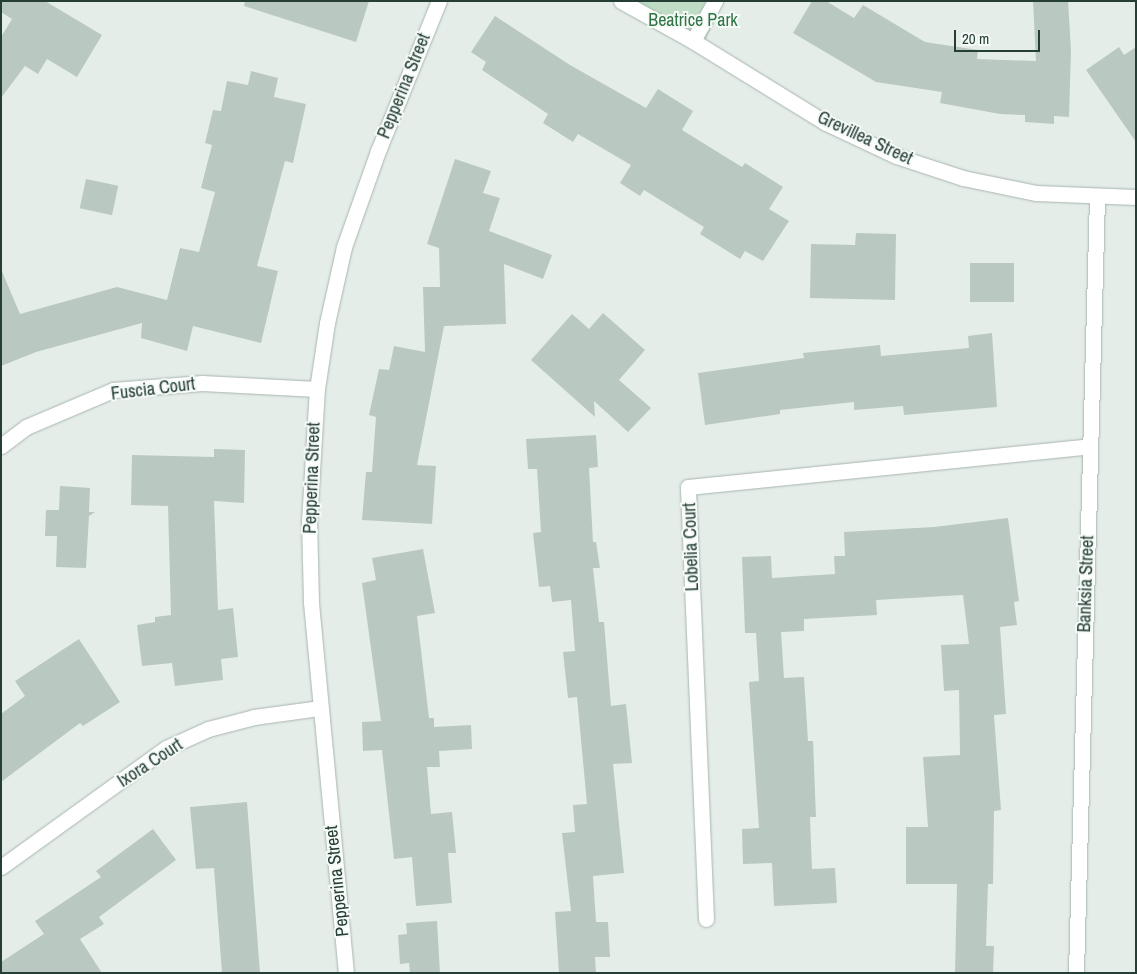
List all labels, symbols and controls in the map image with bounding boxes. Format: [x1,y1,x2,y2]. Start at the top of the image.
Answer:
park label: Beatrice Park [648,9,738,31]
scale bar [957,20,1043,52]
text: 20 m [962,28,989,49]
street label: Pepperina Street [373,30,435,142]
street label: Grevillea Street [814,107,916,169]
street label: Fuscia Court [110,373,196,405]
street label: Pepperina Street [299,422,325,534]
street label: Lobelia Court [679,502,703,592]
street label: Banksia Street [1074,535,1098,633]
street label: Ixora Court [114,734,186,792]
street label: Pepperina Street [320,824,354,938]

